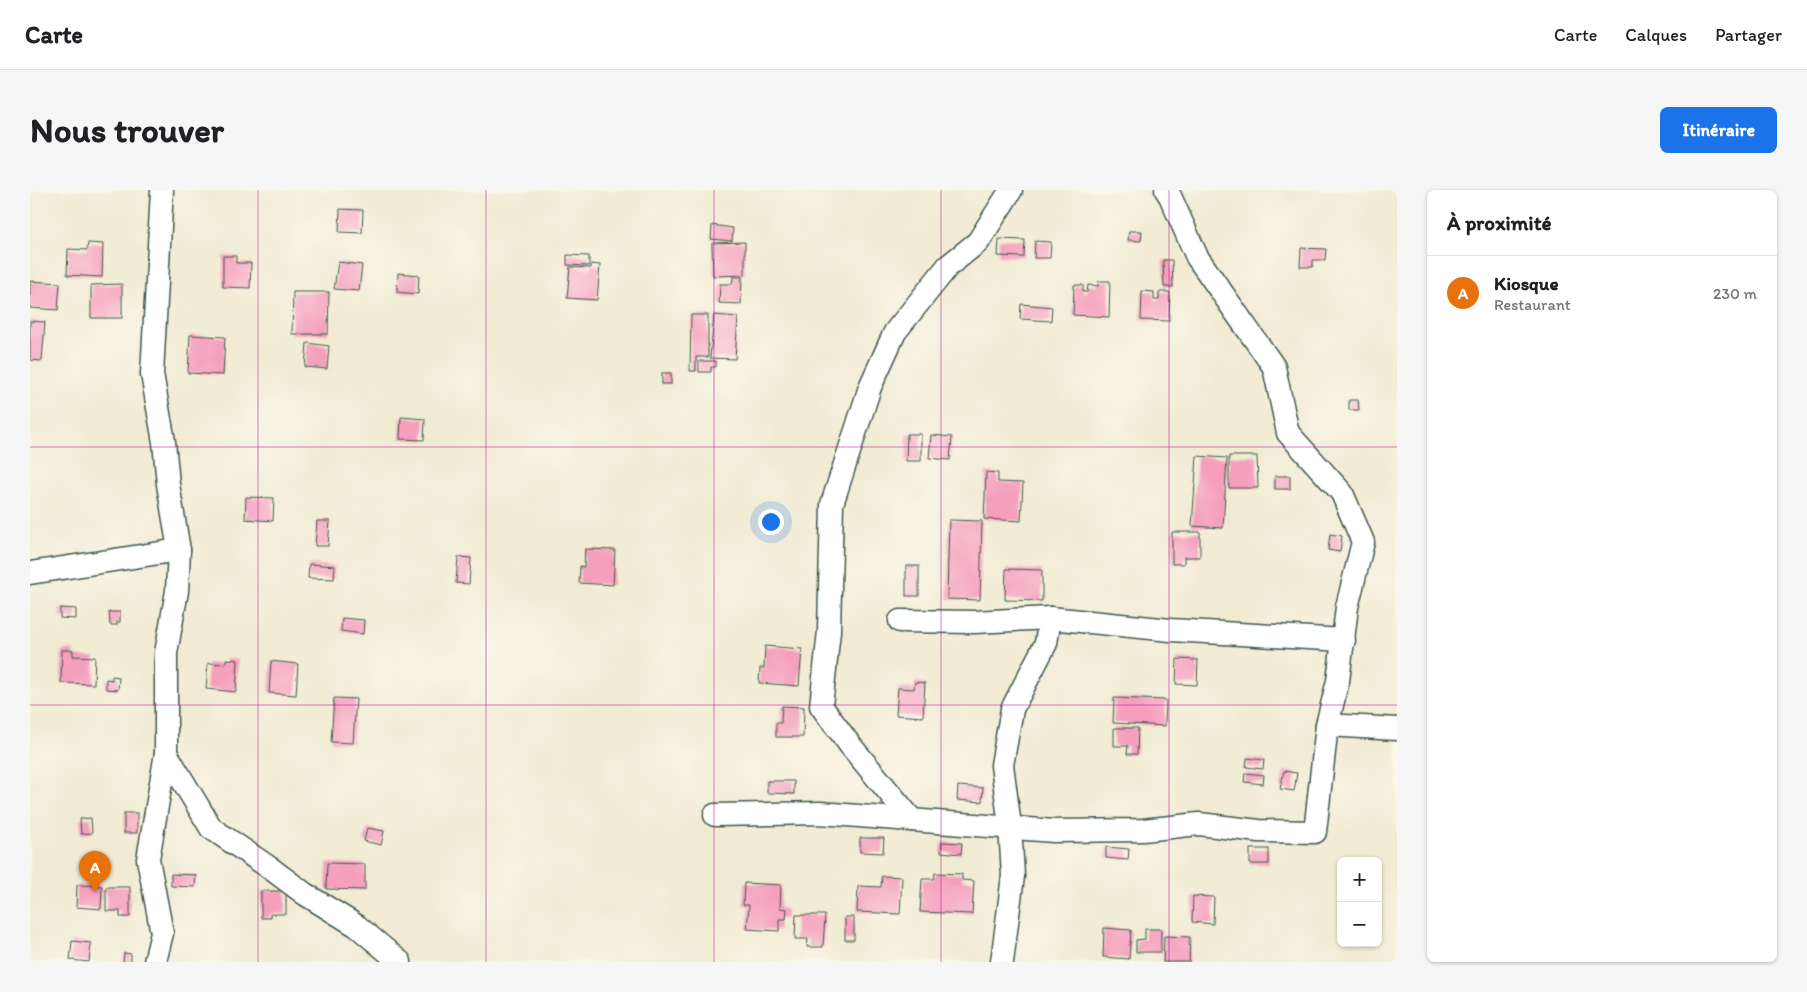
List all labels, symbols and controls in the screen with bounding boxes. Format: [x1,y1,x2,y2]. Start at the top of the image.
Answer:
text: Carte [25,20,83,49]
text: Carte [1554,24,1597,46]
text: Calques [1625,24,1687,46]
text: Partager [1715,24,1782,46]
button: Itinéraire [1660,107,1777,153]
text: Nous trouver [30,109,224,151]
text: À proximité [1447,210,1552,235]
text: Kiosque [1494,272,1558,295]
text: A [1458,284,1468,303]
text: 230 m [1713,284,1757,303]
text: Restaurant [1494,295,1571,314]
your location [758,509,784,535]
pin: A [79,851,111,892]
map controls [1337,857,1382,947]
button: + [1337,857,1382,902]
button: − [1337,902,1382,947]

